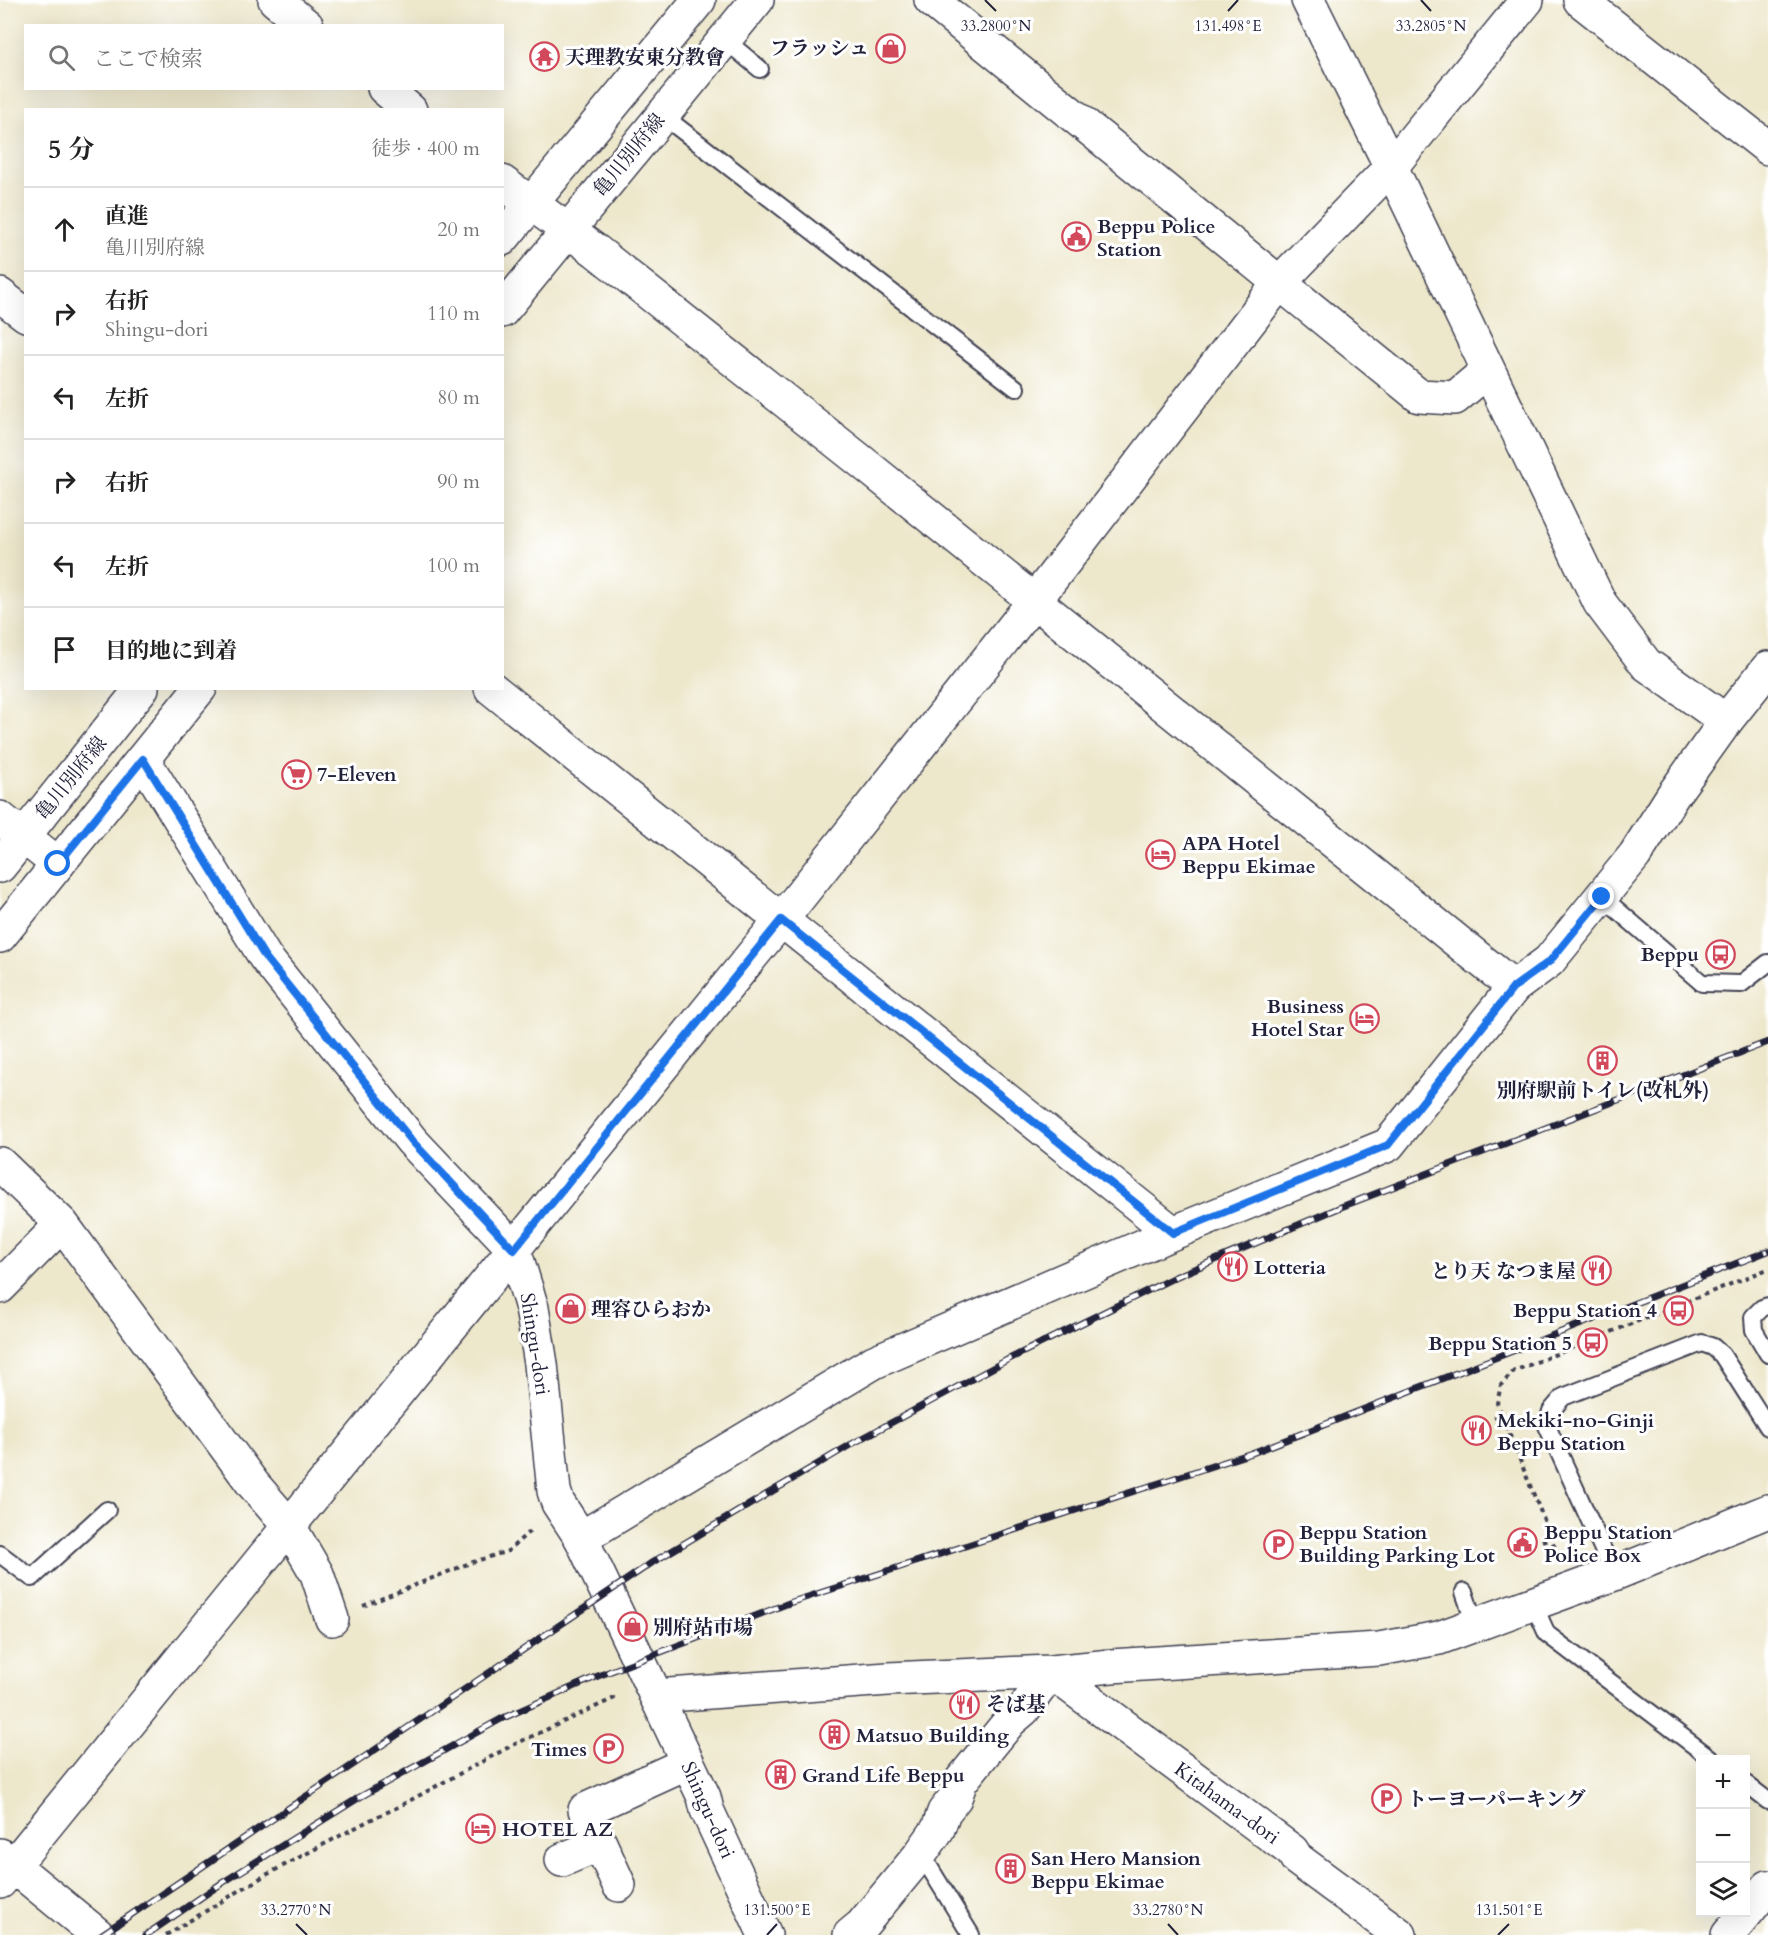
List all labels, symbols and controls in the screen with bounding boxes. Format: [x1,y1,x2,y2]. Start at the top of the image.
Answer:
text: 33.2800°N [961,16,1031,36]
text: 131.498°E [1195,16,1261,36]
text: 33.2805°N [1396,16,1466,36]
search box [24,24,504,90]
shop icon: フラッシュ [874,32,906,64]
place label: フラッシュ [770,35,869,62]
icon: search [45,41,78,74]
temple icon: 天理教安東分教會 [528,41,560,73]
text: ここで検索 [93,44,203,74]
place label: 天理教安東分教會 [565,44,725,71]
street label: 亀川別府線 [587,108,671,202]
text: 5 分 [48,132,94,167]
text: 徒歩 · 400 m [371,135,480,162]
text: 直進 [105,201,149,231]
icon: ahead [48,213,81,246]
place label: Beppu Police Station [1097,213,1215,263]
text: 20 m [437,216,480,243]
public building icon: Beppu Police Station [1060,221,1092,253]
text: 亀川別府線 [105,234,205,261]
text: 右折 [105,286,149,316]
icon: right [48,297,81,330]
text: 110 m [427,300,480,327]
text: Shingu-dori [105,316,208,343]
icon: left [48,381,81,414]
text: 左折 [105,384,149,414]
text: 80 m [437,384,480,411]
icon: right [48,465,81,498]
text: 右折 [105,468,149,498]
text: 90 m [437,468,480,495]
icon: left [48,549,81,582]
text: 左折 [105,552,149,582]
text: 100 m [427,552,480,579]
icon: arrive [48,633,81,666]
text: 目的地に到着 [105,636,237,666]
street label: 亀川別府線 [29,731,113,825]
supermarket icon: 7-Eleven [280,758,312,790]
place label: 7-Eleven [317,761,397,788]
place label: APA Hotel Beppu Ekimae [1182,830,1316,880]
hotel icon: APA Hotel Beppu Ekimae [1145,838,1177,870]
route start [44,850,70,876]
route end [1588,883,1614,909]
bus stop icon: Beppu [1704,938,1736,970]
place label: Beppu [1641,941,1699,968]
place label: Business Hotel Star [1251,993,1345,1043]
hotel icon: Business Hotel Star [1349,1002,1381,1034]
building icon: 別府駅前トイレ(改札外) [1587,1044,1619,1076]
place label: 別府駅前トイレ(改札外) [1497,1077,1709,1104]
restaurant icon: Lotteria [1217,1251,1249,1283]
place label: Lotteria [1254,1254,1326,1281]
restaurant icon: とり天 なつま屋 [1581,1255,1613,1287]
place label: とり天 なつま屋 [1431,1258,1576,1285]
street label: Shingu-dori [514,1291,556,1398]
shop icon: 理容ひらおか [554,1293,586,1325]
bus stop icon: Beppu Station 4 [1662,1294,1694,1326]
place label: 理容ひらおか [591,1296,711,1323]
place label: Beppu Station 4 [1513,1297,1657,1324]
bus stop icon: Beppu Station 5 [1577,1327,1609,1359]
place label: Beppu Station 5 [1428,1330,1572,1357]
place label: Mekiki-no-Ginji Beppu Station [1497,1407,1654,1457]
restaurant icon: Mekiki-no-Ginji Beppu Station [1460,1415,1492,1447]
place label: Beppu Station Building Parking Lot [1299,1519,1495,1569]
place label: Beppu Station Police Box [1544,1519,1673,1569]
public building icon: Beppu Station Police Box [1507,1527,1539,1559]
parking icon: Beppu Station Building Parking Lot [1262,1528,1294,1560]
shop icon: 別府站市場 [616,1611,648,1643]
place label: 別府站市場 [653,1614,753,1641]
restaurant icon: そば基 [949,1688,981,1720]
place label: そば基 [986,1691,1046,1718]
building icon: Matsuo Building [819,1719,851,1751]
place label: Matsuo Building [856,1722,1009,1749]
parking icon: Times [592,1733,624,1765]
place label: Times [531,1736,587,1763]
map controls [1696,1755,1750,1917]
button: + [1696,1755,1750,1809]
street label: Kitahama-dori [1169,1756,1285,1851]
street label: Shingu-dori [675,1757,742,1863]
building icon: Grand Life Beppu [765,1759,797,1791]
place label: Grand Life Beppu [802,1762,965,1789]
parking icon: トーヨーパーキング [1370,1783,1402,1815]
place label: トーヨーパーキング [1407,1786,1585,1813]
button: − [1696,1809,1750,1863]
hotel icon: HOTEL AZ [465,1813,497,1845]
place label: HOTEL AZ [502,1816,613,1843]
place label: San Hero Mansion Beppu Ekimae [1031,1845,1201,1895]
building icon: San Hero Mansion Beppu Ekimae [994,1853,1026,1885]
button: layers [1696,1863,1750,1917]
text: 33.2770°N [261,1900,331,1920]
text: 131.500°E [744,1900,810,1920]
text: 33.2780°N [1133,1900,1203,1920]
text: 131.501°E [1476,1900,1542,1920]

